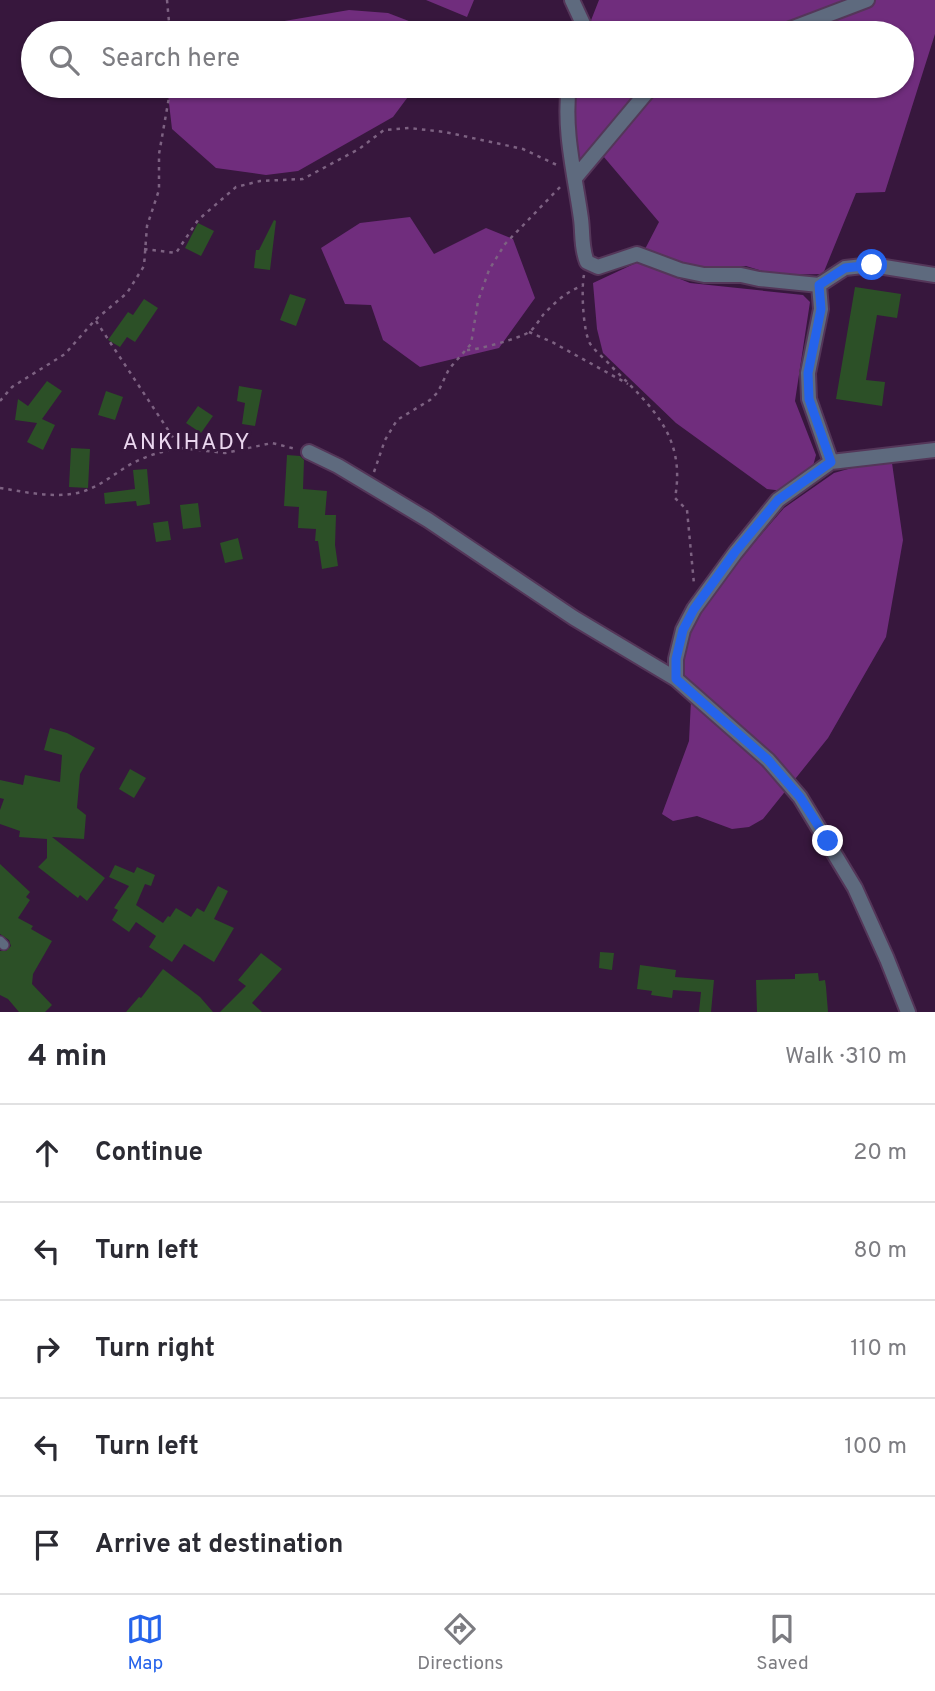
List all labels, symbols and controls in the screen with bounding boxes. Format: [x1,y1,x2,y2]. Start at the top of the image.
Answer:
search box [21,21,914,98]
icon: search [45,41,83,79]
text: Search here [101,43,240,76]
route start [856,249,887,280]
district label: ANKIHADY [123,429,252,458]
route end [812,825,843,856]
text: 4 min [28,1039,107,1076]
text: Walk · 310 m [785,1043,907,1072]
icon: ahead [28,1134,66,1172]
text: Continue [95,1137,203,1170]
text: 20 m [853,1139,907,1168]
icon: left [28,1232,66,1270]
text: Turn left [95,1235,199,1268]
text: 80 m [854,1237,907,1266]
icon: right [28,1330,66,1368]
text: Turn right [95,1333,215,1366]
text: 110 m [850,1335,907,1364]
icon: left [28,1428,66,1466]
text: Turn left [95,1431,199,1464]
text: 100 m [844,1433,907,1462]
icon: arrive [28,1526,66,1564]
text: Arrive at destination [95,1529,343,1562]
tab: Map [126,1610,164,1676]
tab: Directions [417,1610,504,1676]
tab: Saved [756,1610,809,1676]

